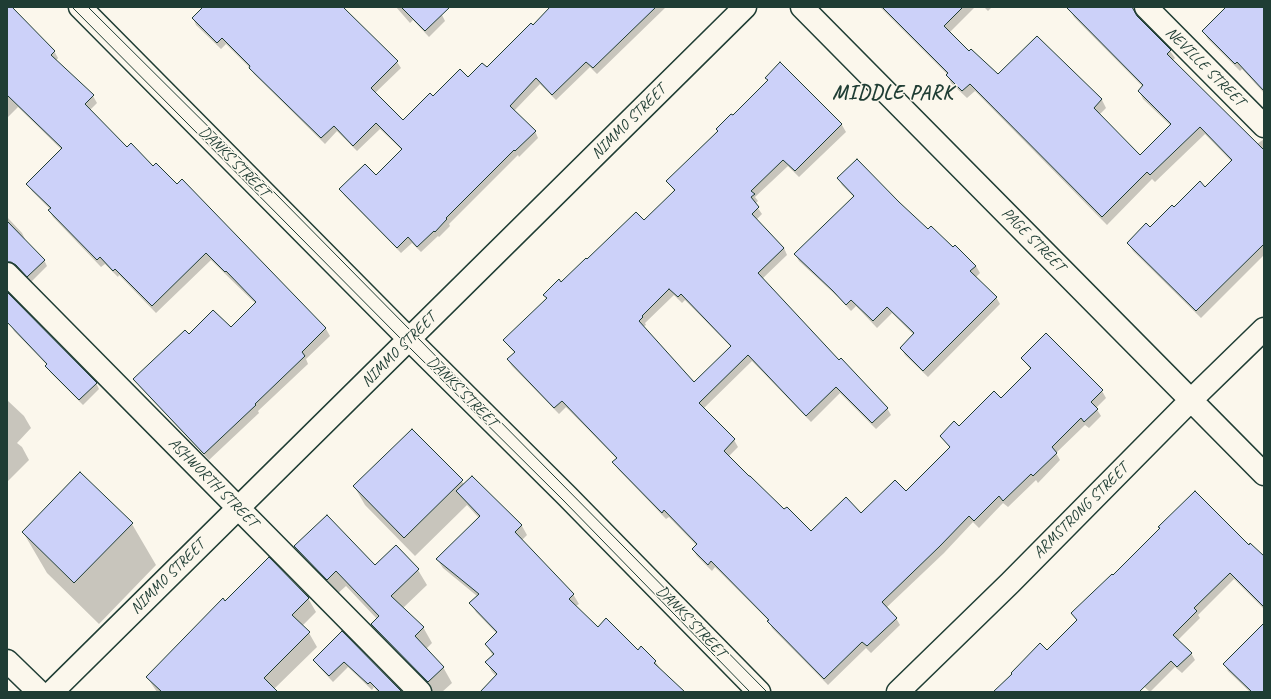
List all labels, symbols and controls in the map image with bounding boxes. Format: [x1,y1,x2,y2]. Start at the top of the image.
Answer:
street label: NEVILLE STREET [1161,23,1249,111]
street label: NIMMO STREET [588,81,670,163]
district label: MIDDLE PARK [833,82,953,106]
street label: DANKS STREET [194,122,274,202]
street label: PAGE STREET [997,204,1069,276]
street label: NIMMO STREET [358,309,440,391]
street label: DANKS STREET [422,352,502,432]
street label: ASHWORTH STREET [164,434,262,532]
street label: ARMSTRONG STREET [1029,459,1133,563]
street label: NIMMO STREET [127,536,209,618]
street label: DANKS STREET [652,582,730,662]

